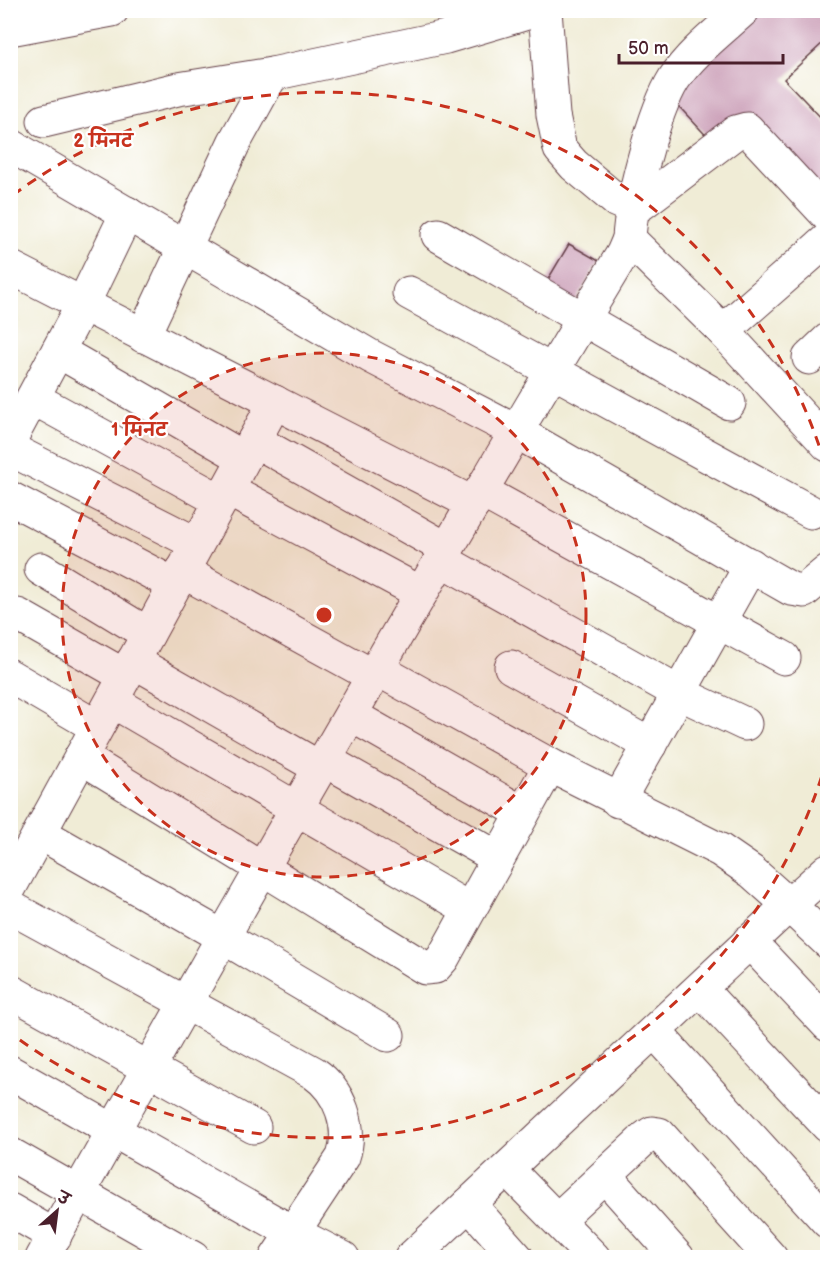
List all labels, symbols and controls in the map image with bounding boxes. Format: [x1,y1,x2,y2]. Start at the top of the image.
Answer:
scale bar [619,27,782,65]
text: 50 m [628,38,669,59]
text: 2 मिनट [73,126,135,152]
text: 1 मिनट [111,415,169,441]
centre of rings [314,605,334,625]
north arrow [27,1181,87,1241]
text: उ [52,1187,74,1211]

